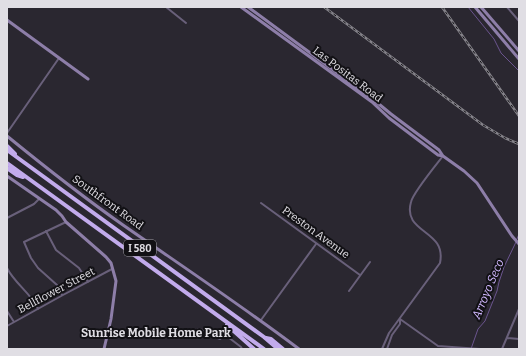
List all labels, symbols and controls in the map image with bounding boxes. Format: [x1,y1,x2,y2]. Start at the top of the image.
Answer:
street label: Las Positas Road [310,44,385,105]
street label: Southfront Road [70,172,146,233]
street label: Preston Avenue [279,204,352,261]
road number: I 580 [124,240,156,256]
water label: Arroyo Seco [469,257,507,322]
street label: Bellflower Street [16,265,97,316]
district label: Sunrise Mobile Home Park [81,326,232,340]

